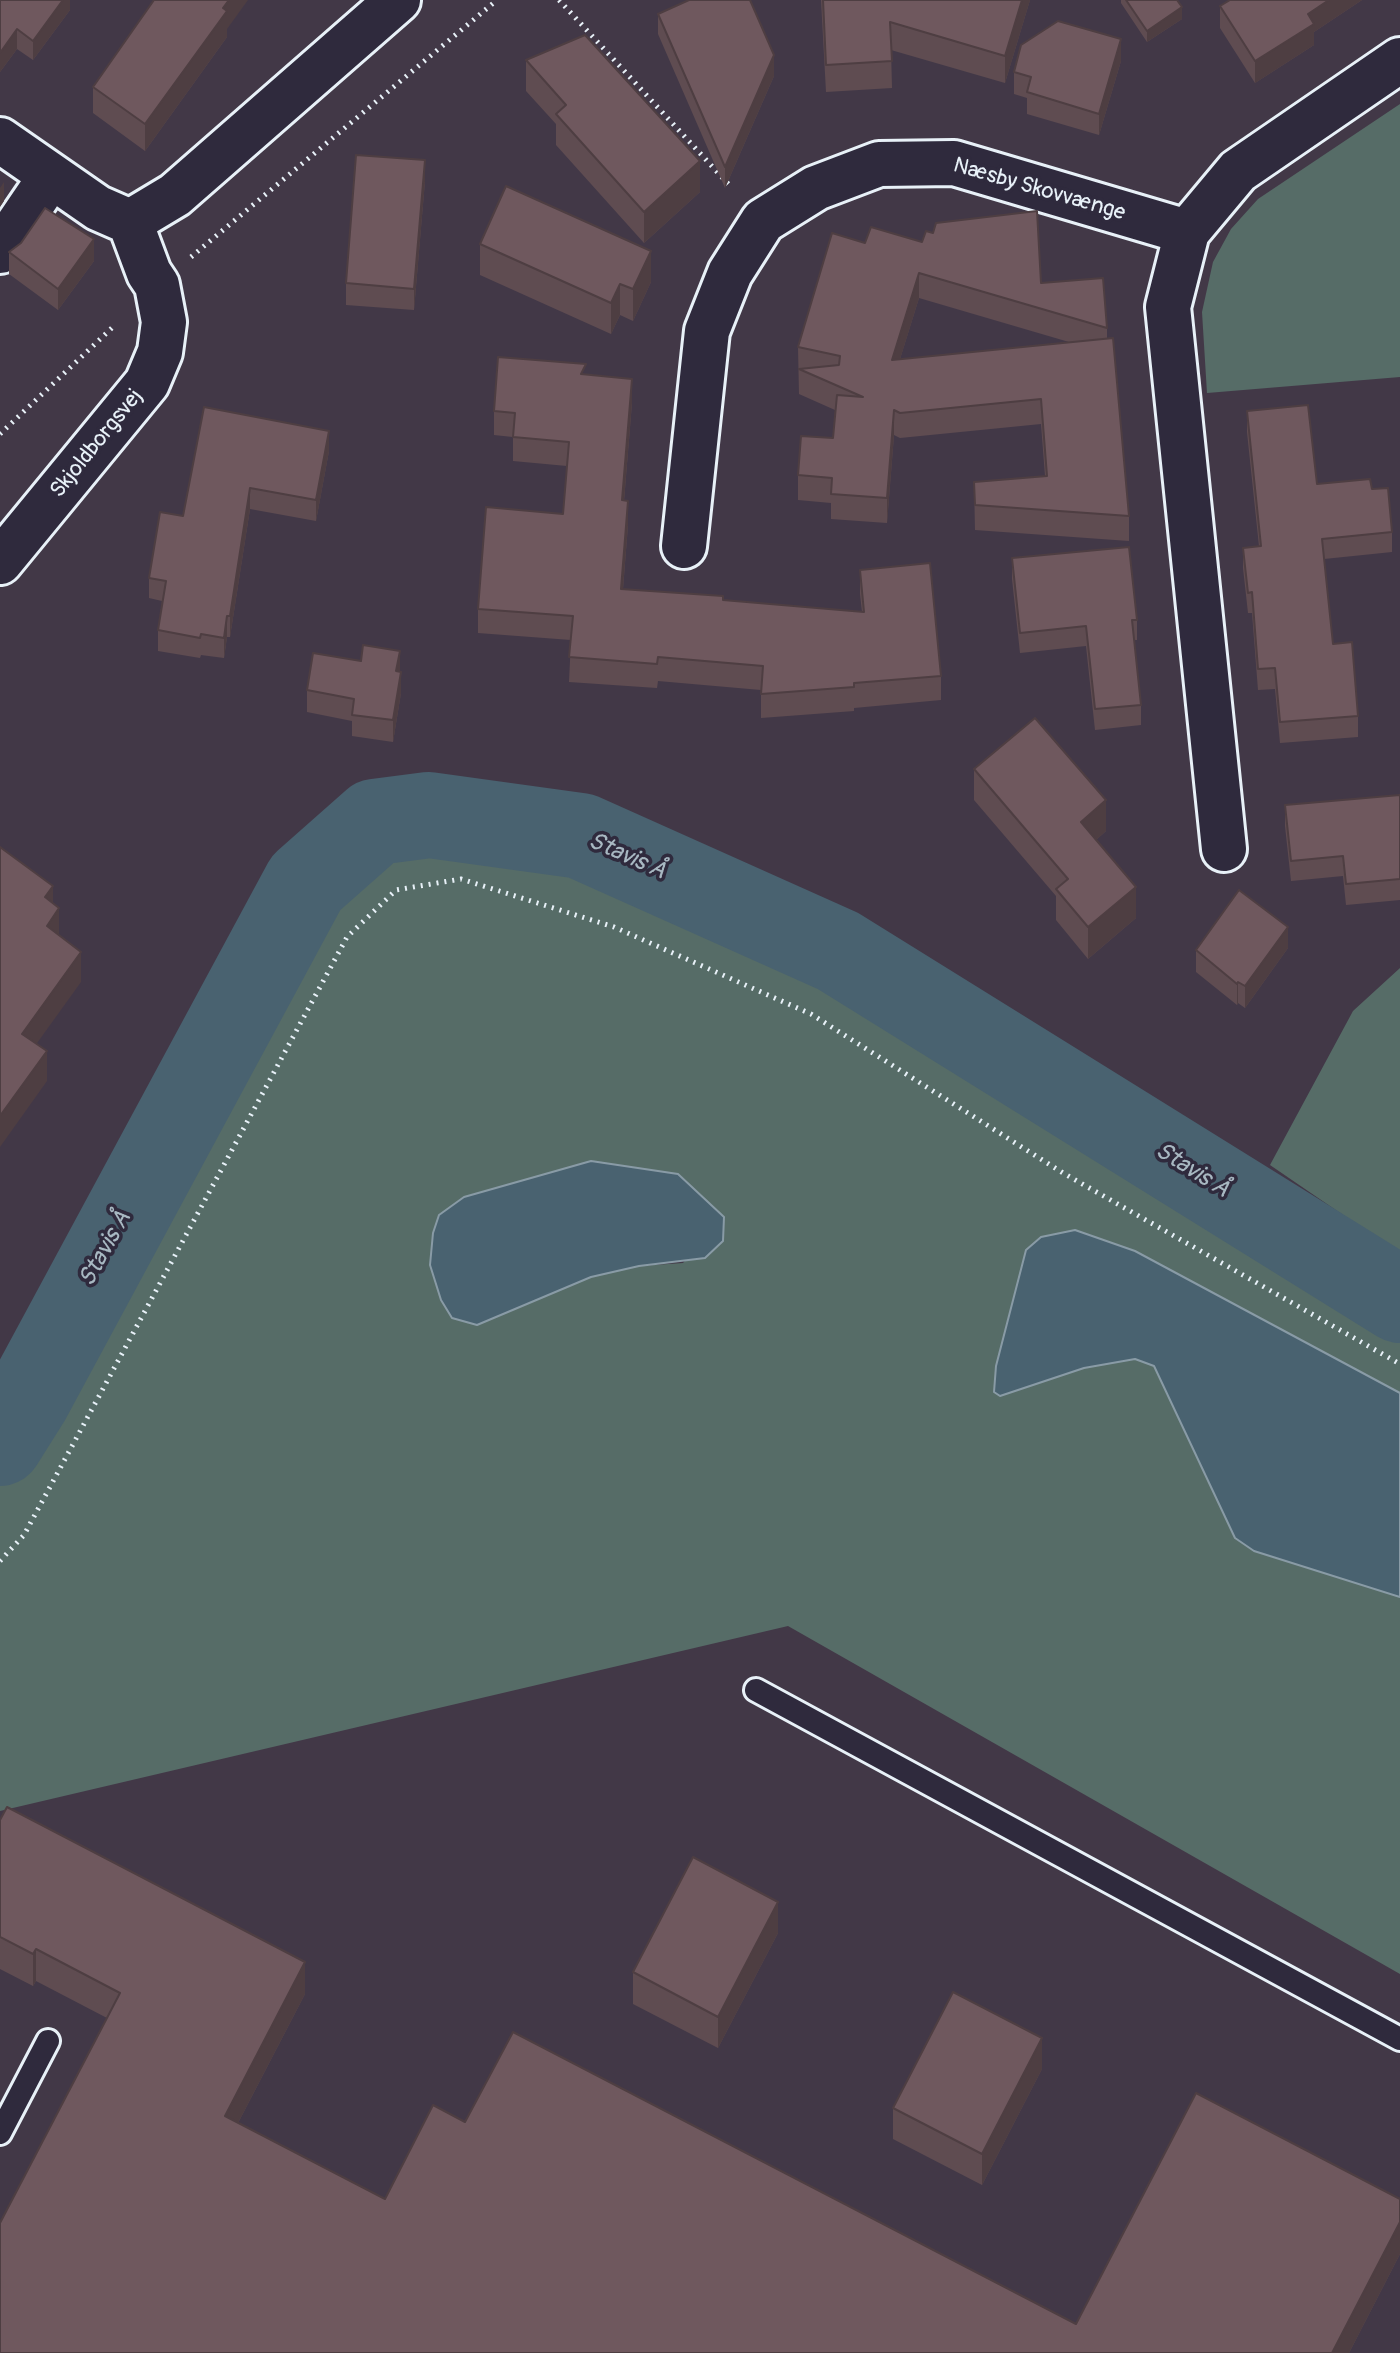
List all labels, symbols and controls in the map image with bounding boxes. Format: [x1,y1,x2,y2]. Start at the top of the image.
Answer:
street label: Næsby Skovvænge [950,153,1128,227]
street label: Skjoldborgsvej [45,384,149,504]
water label: Stavis Å [584,827,670,887]
water label: Stavis Å [1150,1137,1234,1205]
water label: Stavis Å [74,1206,138,1292]

